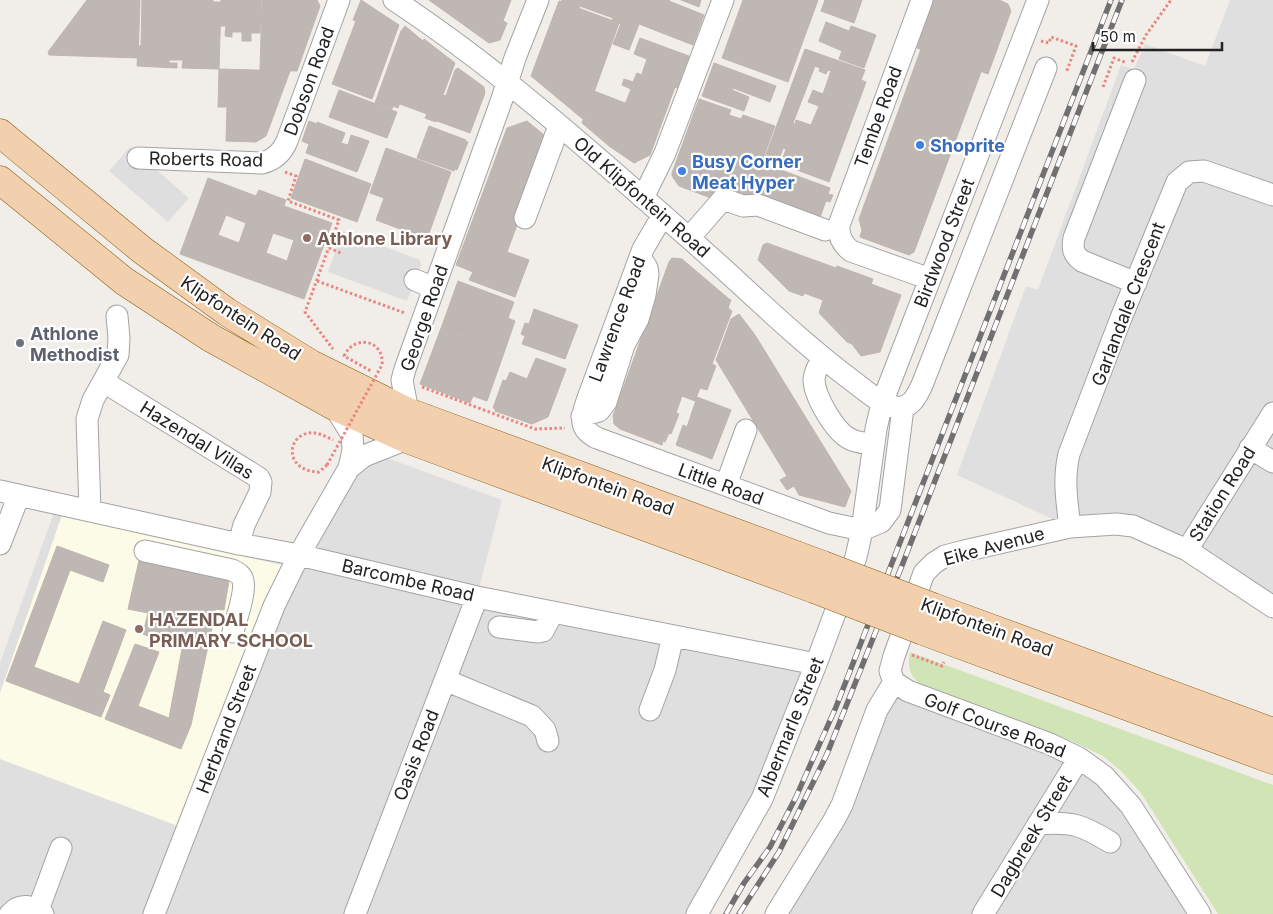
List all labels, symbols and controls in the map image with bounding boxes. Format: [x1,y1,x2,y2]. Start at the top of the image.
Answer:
scale bar [1093,20,1222,52]
street label: Dobson Road [280,24,338,138]
text: 50 m [1100,27,1136,46]
street label: Tembe Road [850,63,906,171]
street label: Old Klipfontein Road [570,132,714,262]
place label: Shoprite [930,135,1005,156]
marker: Shoprite [914,139,926,151]
street label: Roberts Road [149,148,263,170]
place label: Busy Corner Meat Hyper [692,151,801,193]
marker: Busy Corner Meat Hyper [676,165,688,177]
street label: Birdwood Street [910,175,978,310]
street label: Garlandale Crescent [1087,219,1169,389]
place label: Athlone Library [317,228,452,249]
marker: Athlone Library [301,232,313,244]
street label: Lawrence Road [585,253,649,385]
street label: George Road [396,262,452,374]
street label: Klipfontein Road [177,271,305,365]
place label: Athlone Methodist [30,323,120,365]
marker: Athlone Methodist [14,337,26,349]
street label: Hazendal Villas [136,397,258,483]
street label: Station Road [1185,443,1259,545]
street label: Klipfontein Road [539,452,677,520]
street label: Little Road [675,459,767,509]
street label: Eike Avenue [941,522,1047,570]
street label: Barcombe Road [340,555,476,605]
street label: Klipfontein Road [918,593,1056,661]
place label: HAZENDAL PRIMARY SCHOOL [149,609,313,651]
marker: HAZENDAL PRIMARY SCHOOL [133,623,145,635]
street label: Albermarle Street [752,654,828,800]
street label: Herbrand Street [192,661,260,796]
street label: Golf Course Road [921,688,1069,762]
street label: Oasis Road [389,707,443,803]
street label: Dagbreek Street [986,771,1076,901]

